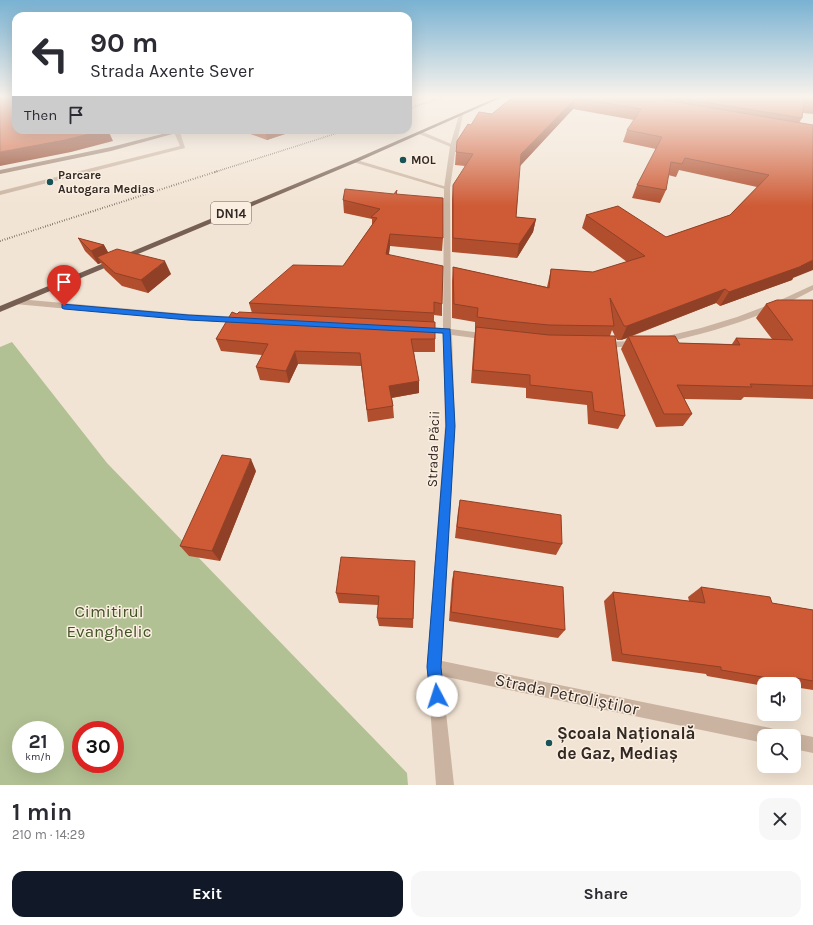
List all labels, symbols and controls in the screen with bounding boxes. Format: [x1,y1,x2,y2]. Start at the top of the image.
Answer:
text: 90 m [90,26,158,59]
icon: left [24,28,76,80]
text: Strada Axente Sever [90,60,254,82]
icon: arrive [65,104,87,126]
text: Then [24,106,57,124]
place label: MOL [411,153,436,167]
marker: MOL [398,155,408,165]
place label: Parcare Autogara Medias [58,168,155,196]
marker: Parcare Autogara Medias [45,177,55,187]
road number: DN14 [211,202,251,224]
pin [47,265,81,306]
icon: arrive [53,271,75,293]
street label: Strada Păcii [424,410,443,488]
park label: Cimitirul Evanghelic [67,601,151,641]
street label: Strada Petroliștilor [494,669,641,719]
position arrow [416,675,458,717]
map controls [757,677,801,773]
button: sound [757,677,801,721]
speed limit sign: 30 [72,721,124,773]
place label: Școala Națională de Gaz, Mediaș [557,723,696,763]
button: search [757,729,801,773]
text: 21 [28,730,48,753]
marker: Școala Națională de Gaz, Mediaș [544,738,554,748]
text: km/h [25,751,51,763]
text: 1 min [12,798,72,826]
button: close [759,798,801,840]
text: 210 m · 14:29 [12,827,85,842]
button: Exit [12,871,403,917]
button: Share [411,871,801,917]

